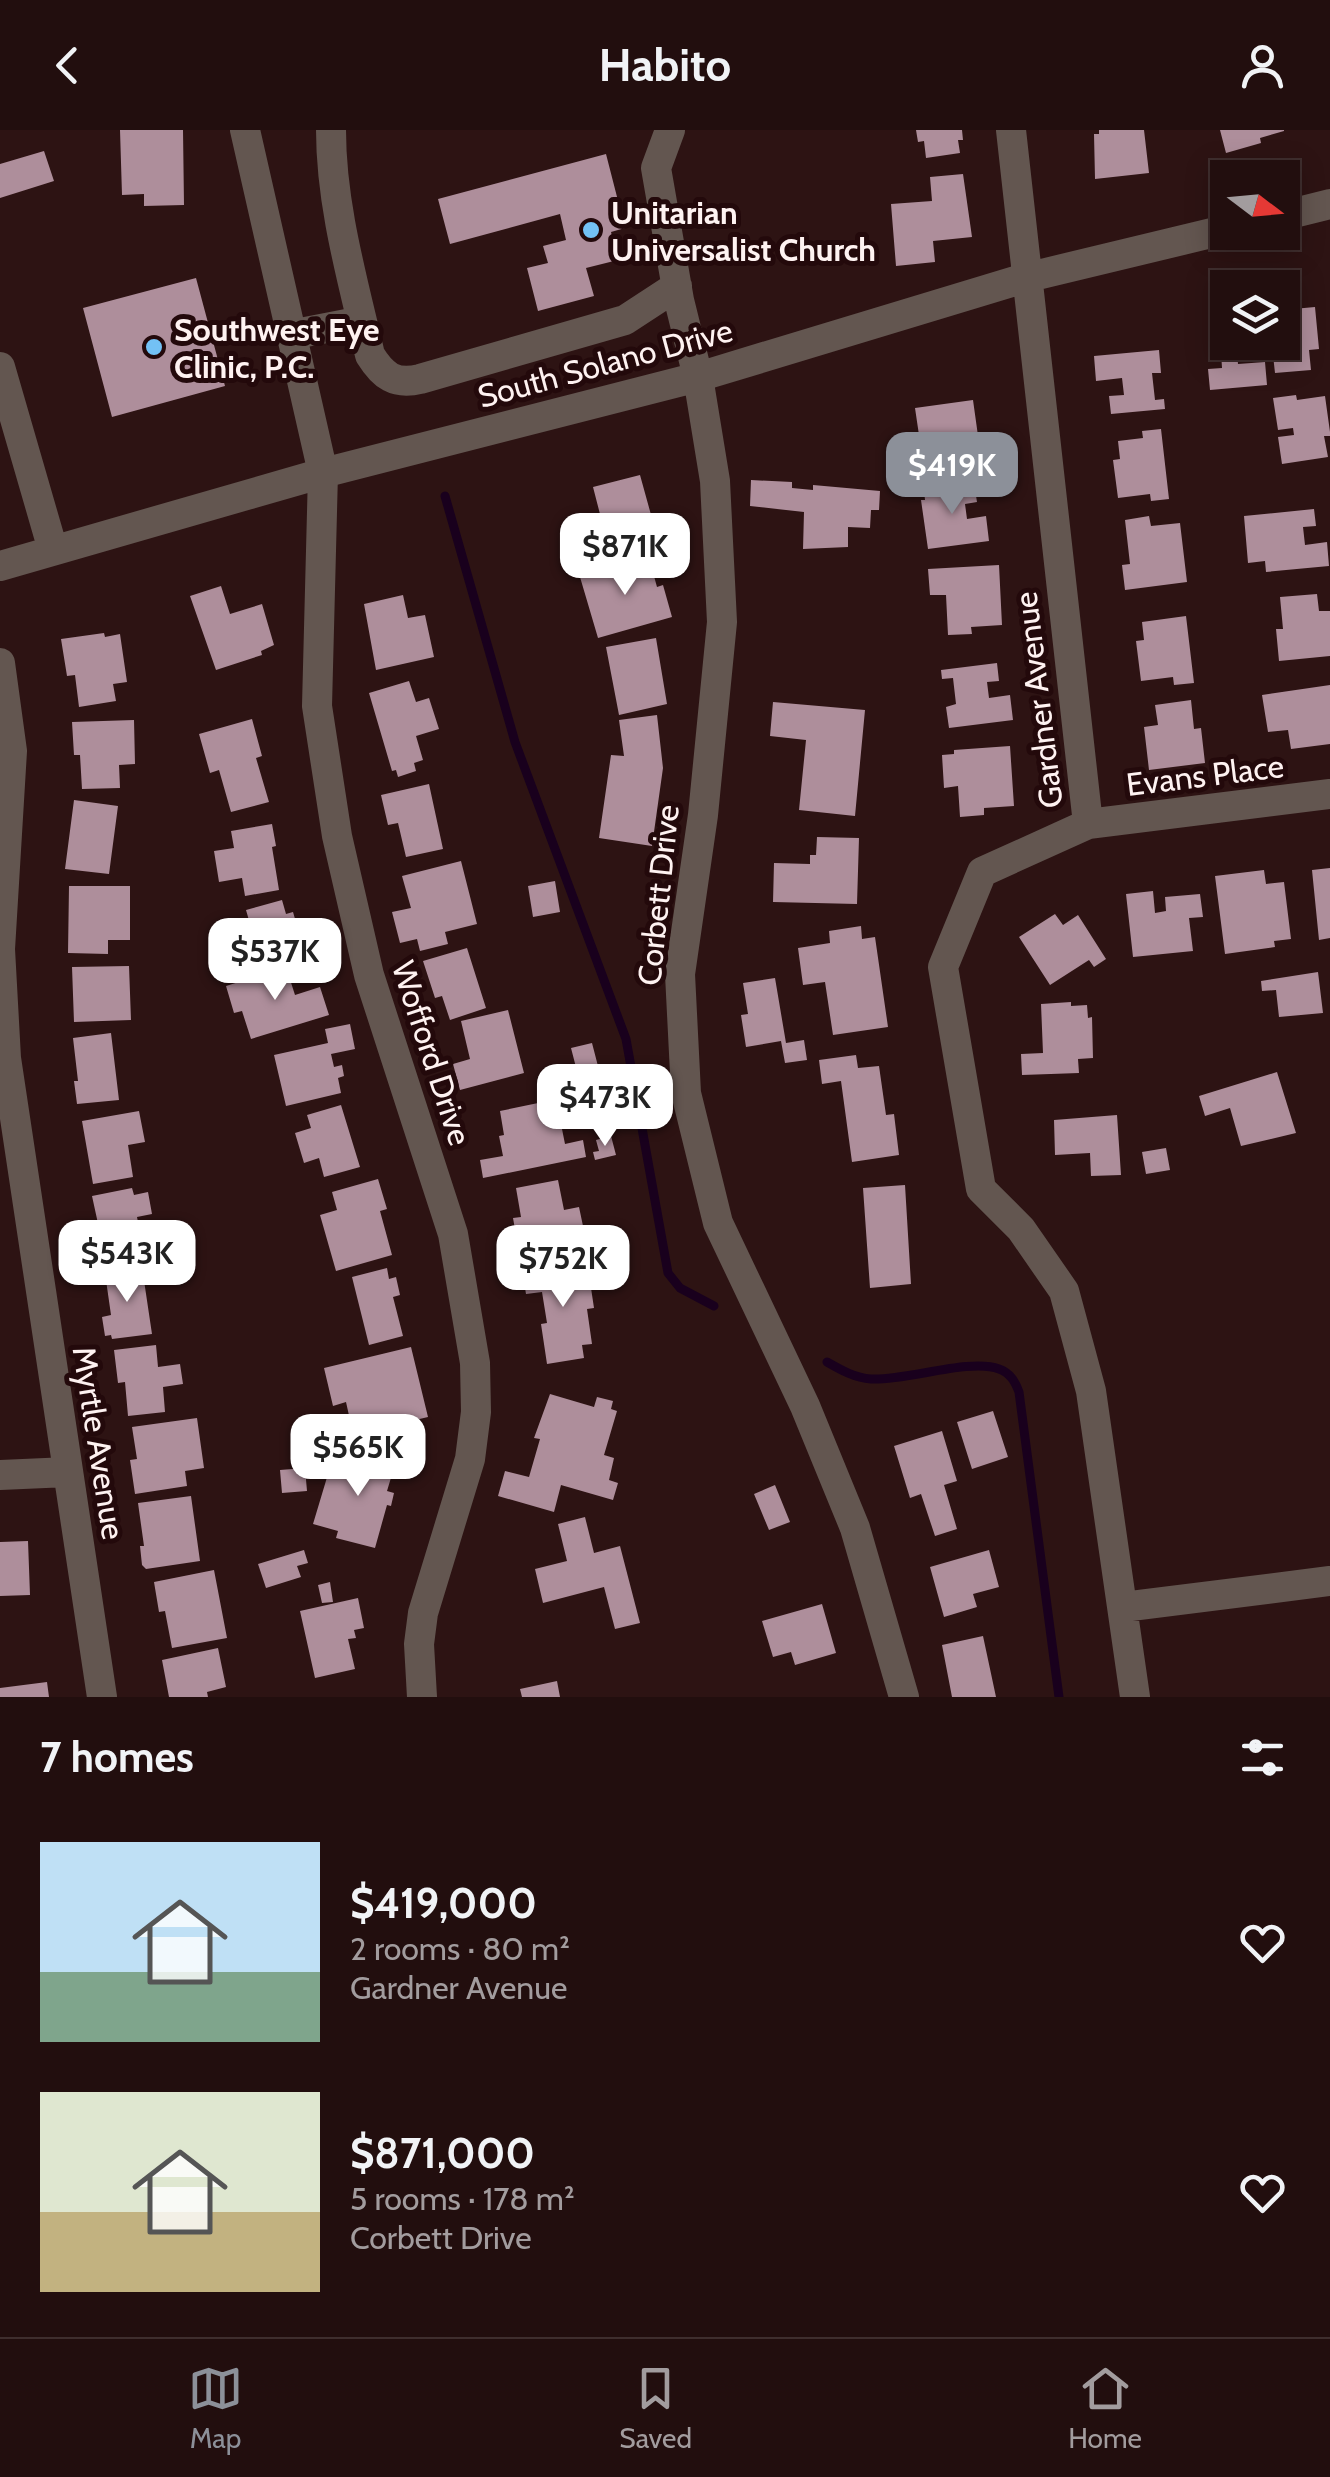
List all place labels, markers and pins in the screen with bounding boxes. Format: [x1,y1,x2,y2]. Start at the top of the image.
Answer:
place label: Unitarian Universalist Church [611,193,876,269]
marker: Unitarian Universalist Church [580,219,602,241]
place label: Southwest Eye Clinic, P.C. [174,310,380,386]
marker: Southwest Eye Clinic, P.C. [143,336,165,358]
pin: $419K [882,432,1022,517]
pin: $871K [555,513,695,598]
pin: $537K [205,918,345,1003]
pin: $473K [535,1064,675,1149]
pin: $543K [57,1220,197,1305]
pin: $752K [493,1225,633,1310]
pin: $565K [288,1414,428,1499]

